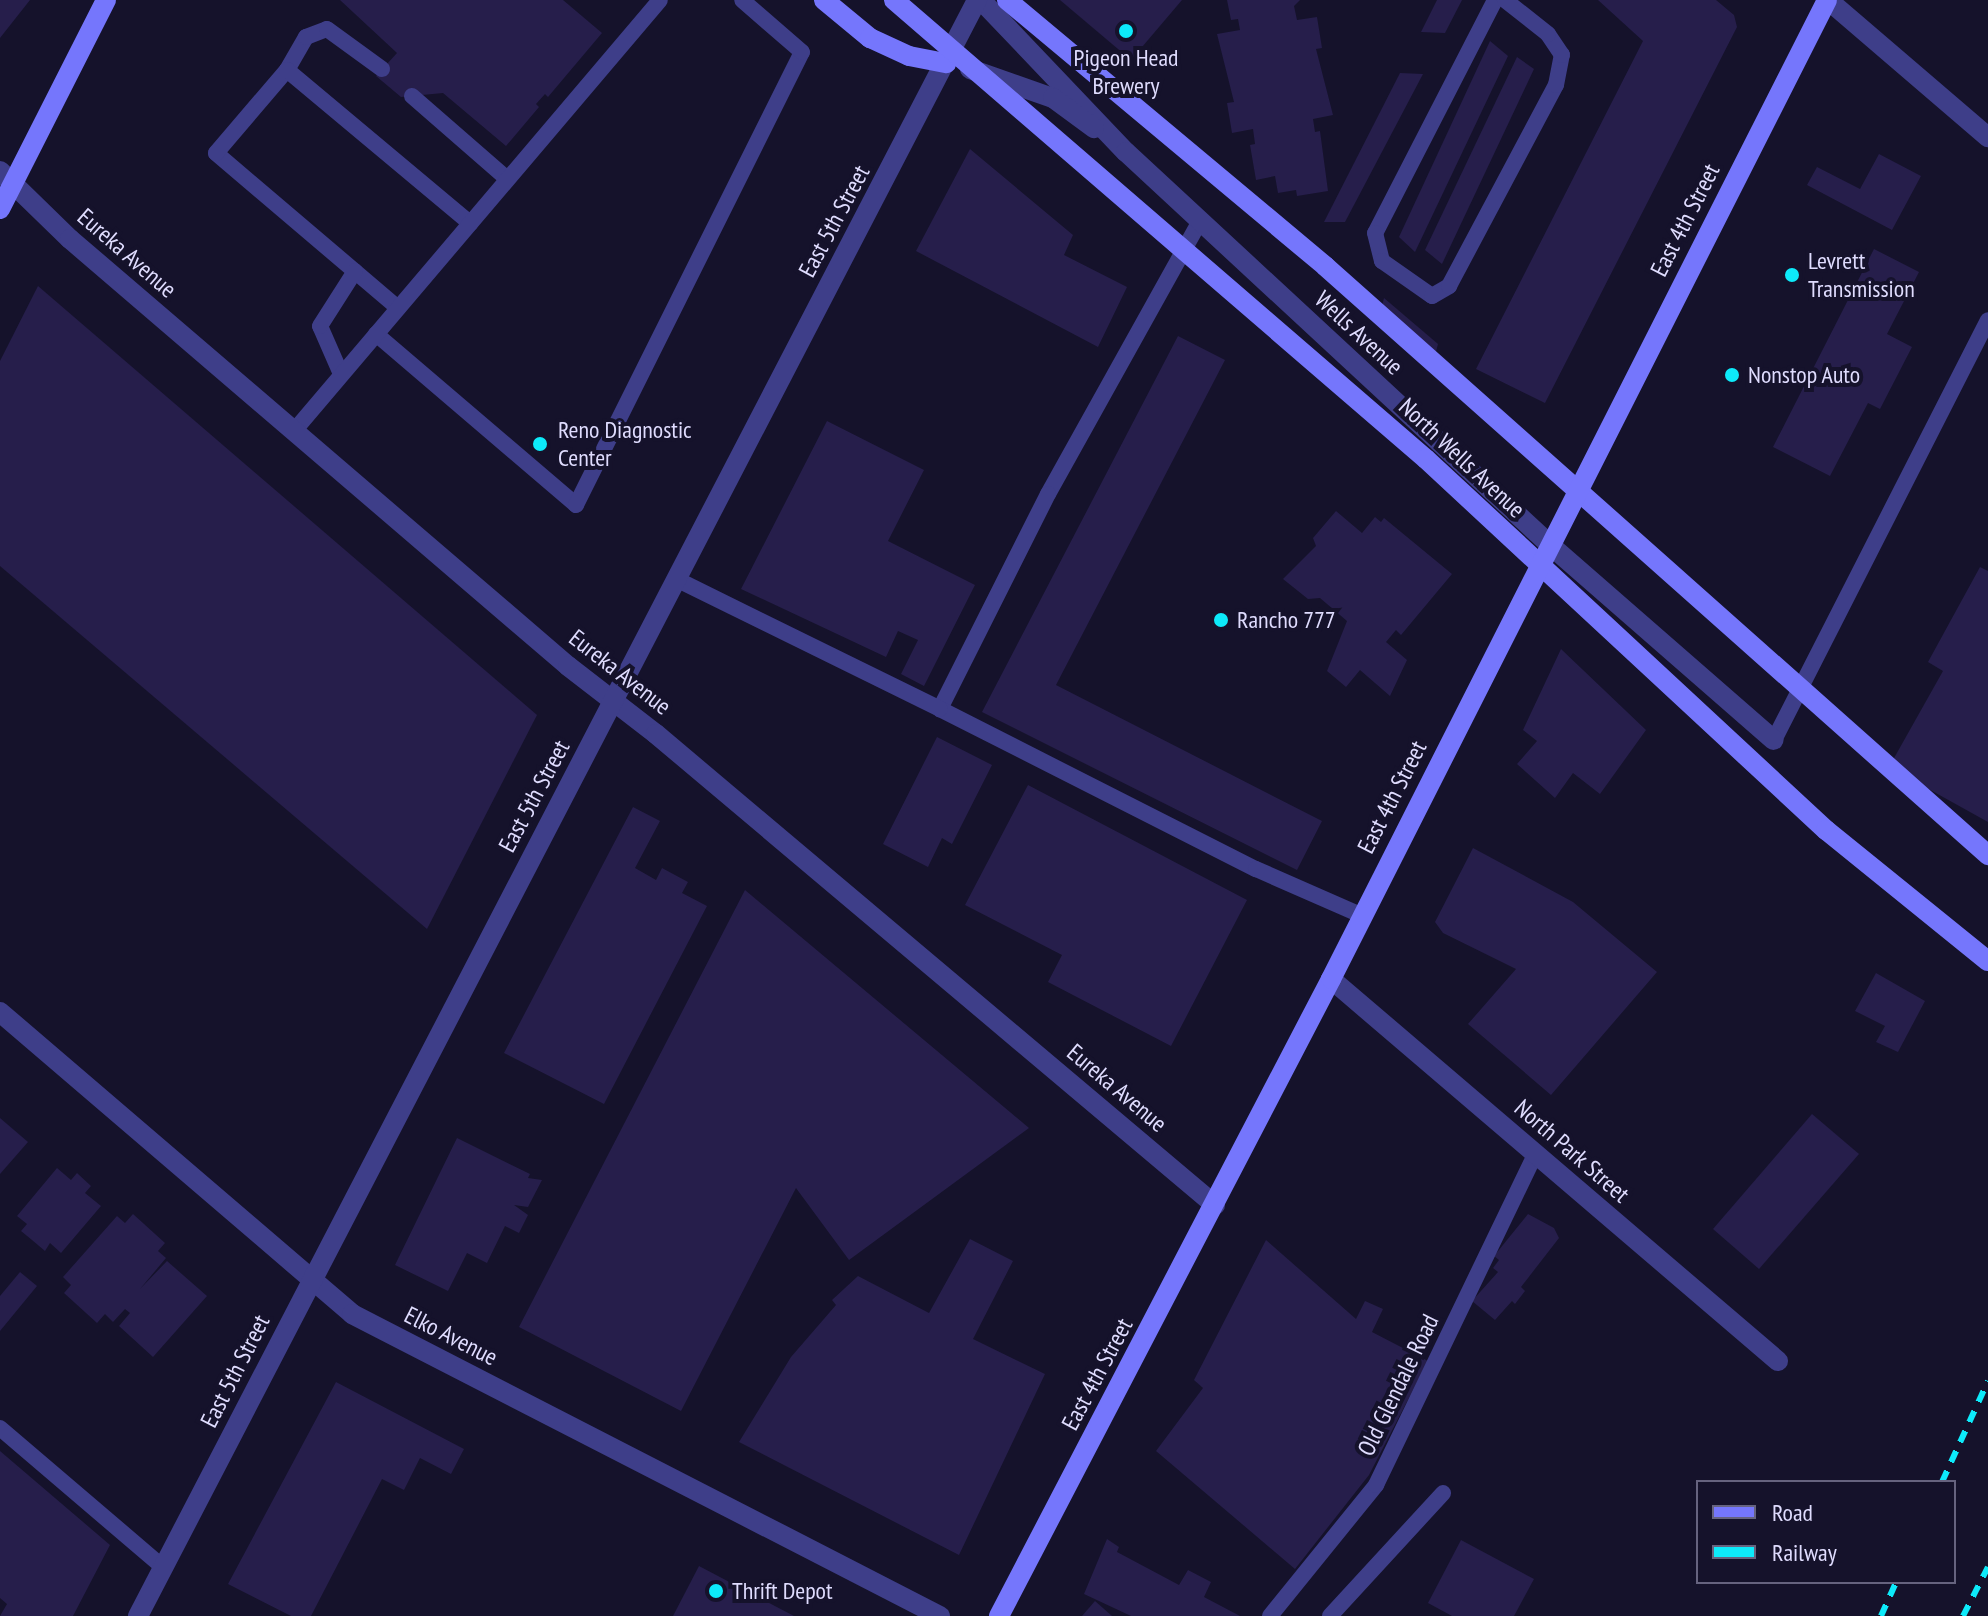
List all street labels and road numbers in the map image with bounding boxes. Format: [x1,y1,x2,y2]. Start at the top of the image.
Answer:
street label: East 4th Street [1644,159,1726,281]
street label: East 5th Street [793,160,875,282]
street label: Eureka Avenue [72,202,182,304]
street label: Wells Avenue [1309,285,1409,381]
street label: North Wells Avenue [1393,392,1531,524]
street label: Eureka Avenue [563,623,677,721]
street label: East 5th Street [493,735,575,857]
street label: East 4th Street [1351,736,1433,858]
street label: Eureka Avenue [1061,1038,1173,1138]
street label: North Park Street [1509,1093,1635,1209]
street label: Elko Avenue [399,1300,503,1372]
street label: East 5th Street [194,1310,276,1432]
street label: Old Glendale Road [1351,1310,1445,1460]
street label: East 4th Street [1056,1313,1138,1435]

